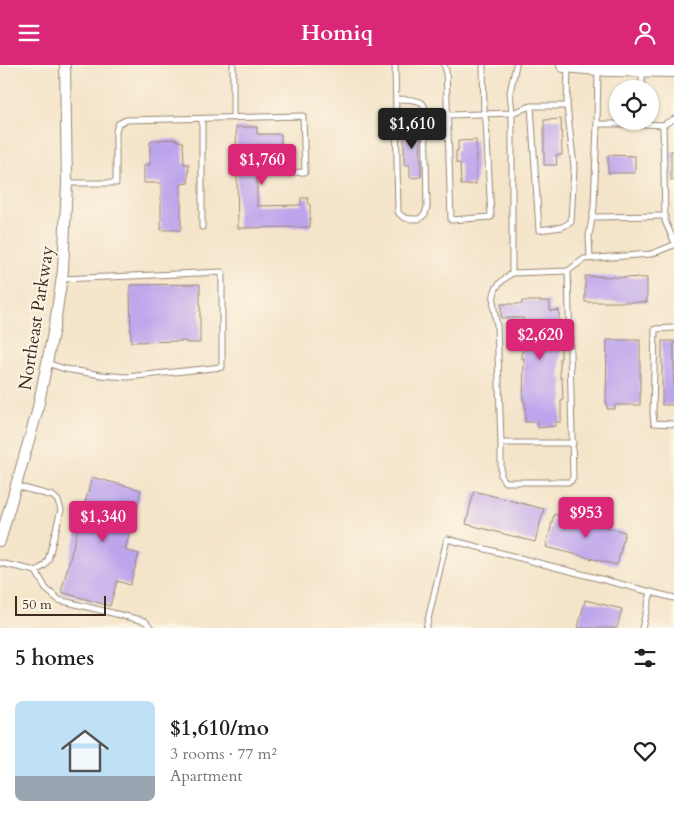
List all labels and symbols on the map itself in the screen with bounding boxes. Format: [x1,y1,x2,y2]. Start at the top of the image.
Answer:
pin: $1,610 [371,107,453,150]
pin: $1,760 [221,143,303,186]
street label: Northeast Parkway [13,244,60,392]
pin: $2,620 [499,319,581,361]
pin: $953 [556,497,616,539]
pin: $1,340 [62,501,144,543]
scale bar [15,593,106,616]

